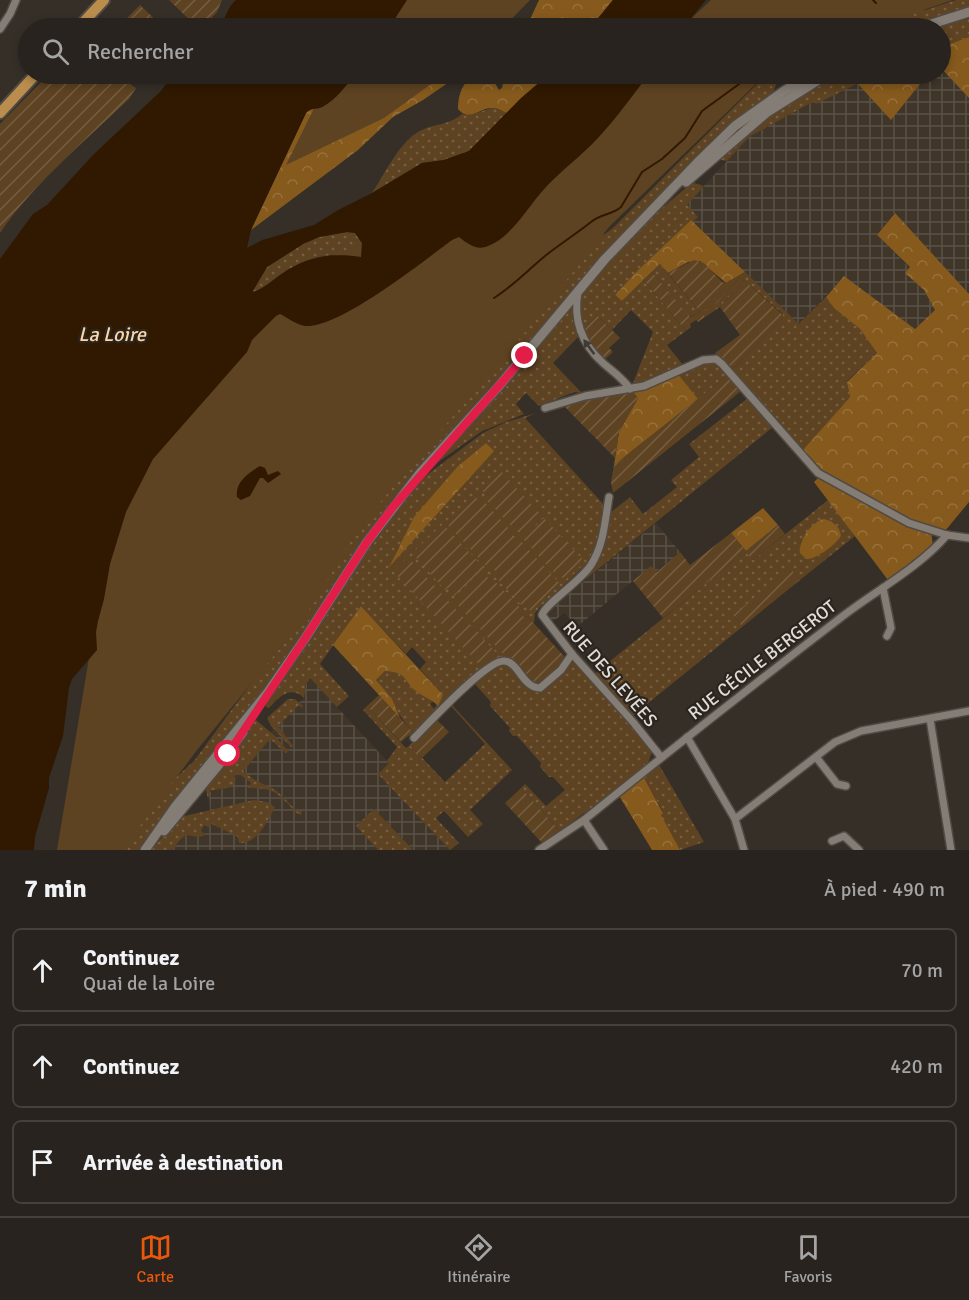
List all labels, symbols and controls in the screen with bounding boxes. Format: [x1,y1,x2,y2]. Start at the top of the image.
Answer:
search box [18,18,951,84]
icon: search [39,35,72,68]
text: Rechercher [87,38,193,65]
water label: La Loire [78,322,147,347]
one-way arrow [583,340,595,356]
route end [511,342,537,368]
street label: RUE CÉCILE BERGEROT [684,595,840,724]
street label: RUE DES LEVÉES [558,617,662,731]
route start [214,740,240,766]
text: 7 min [24,873,87,905]
text: À pied · 490 m [824,877,945,902]
text: Continuez [83,944,179,971]
icon: ahead [26,954,59,987]
text: 70 m [901,958,943,983]
text: Quai de la Loire [83,971,215,996]
icon: ahead [26,1050,59,1083]
text: Continuez [83,1053,179,1080]
text: 420 m [890,1054,943,1079]
icon: arrive [26,1146,59,1179]
text: Arrivée à destination [83,1149,283,1176]
tab: Carte [137,1231,174,1287]
tab: Itinéraire [447,1231,511,1287]
tab: Favoris [784,1231,832,1287]

